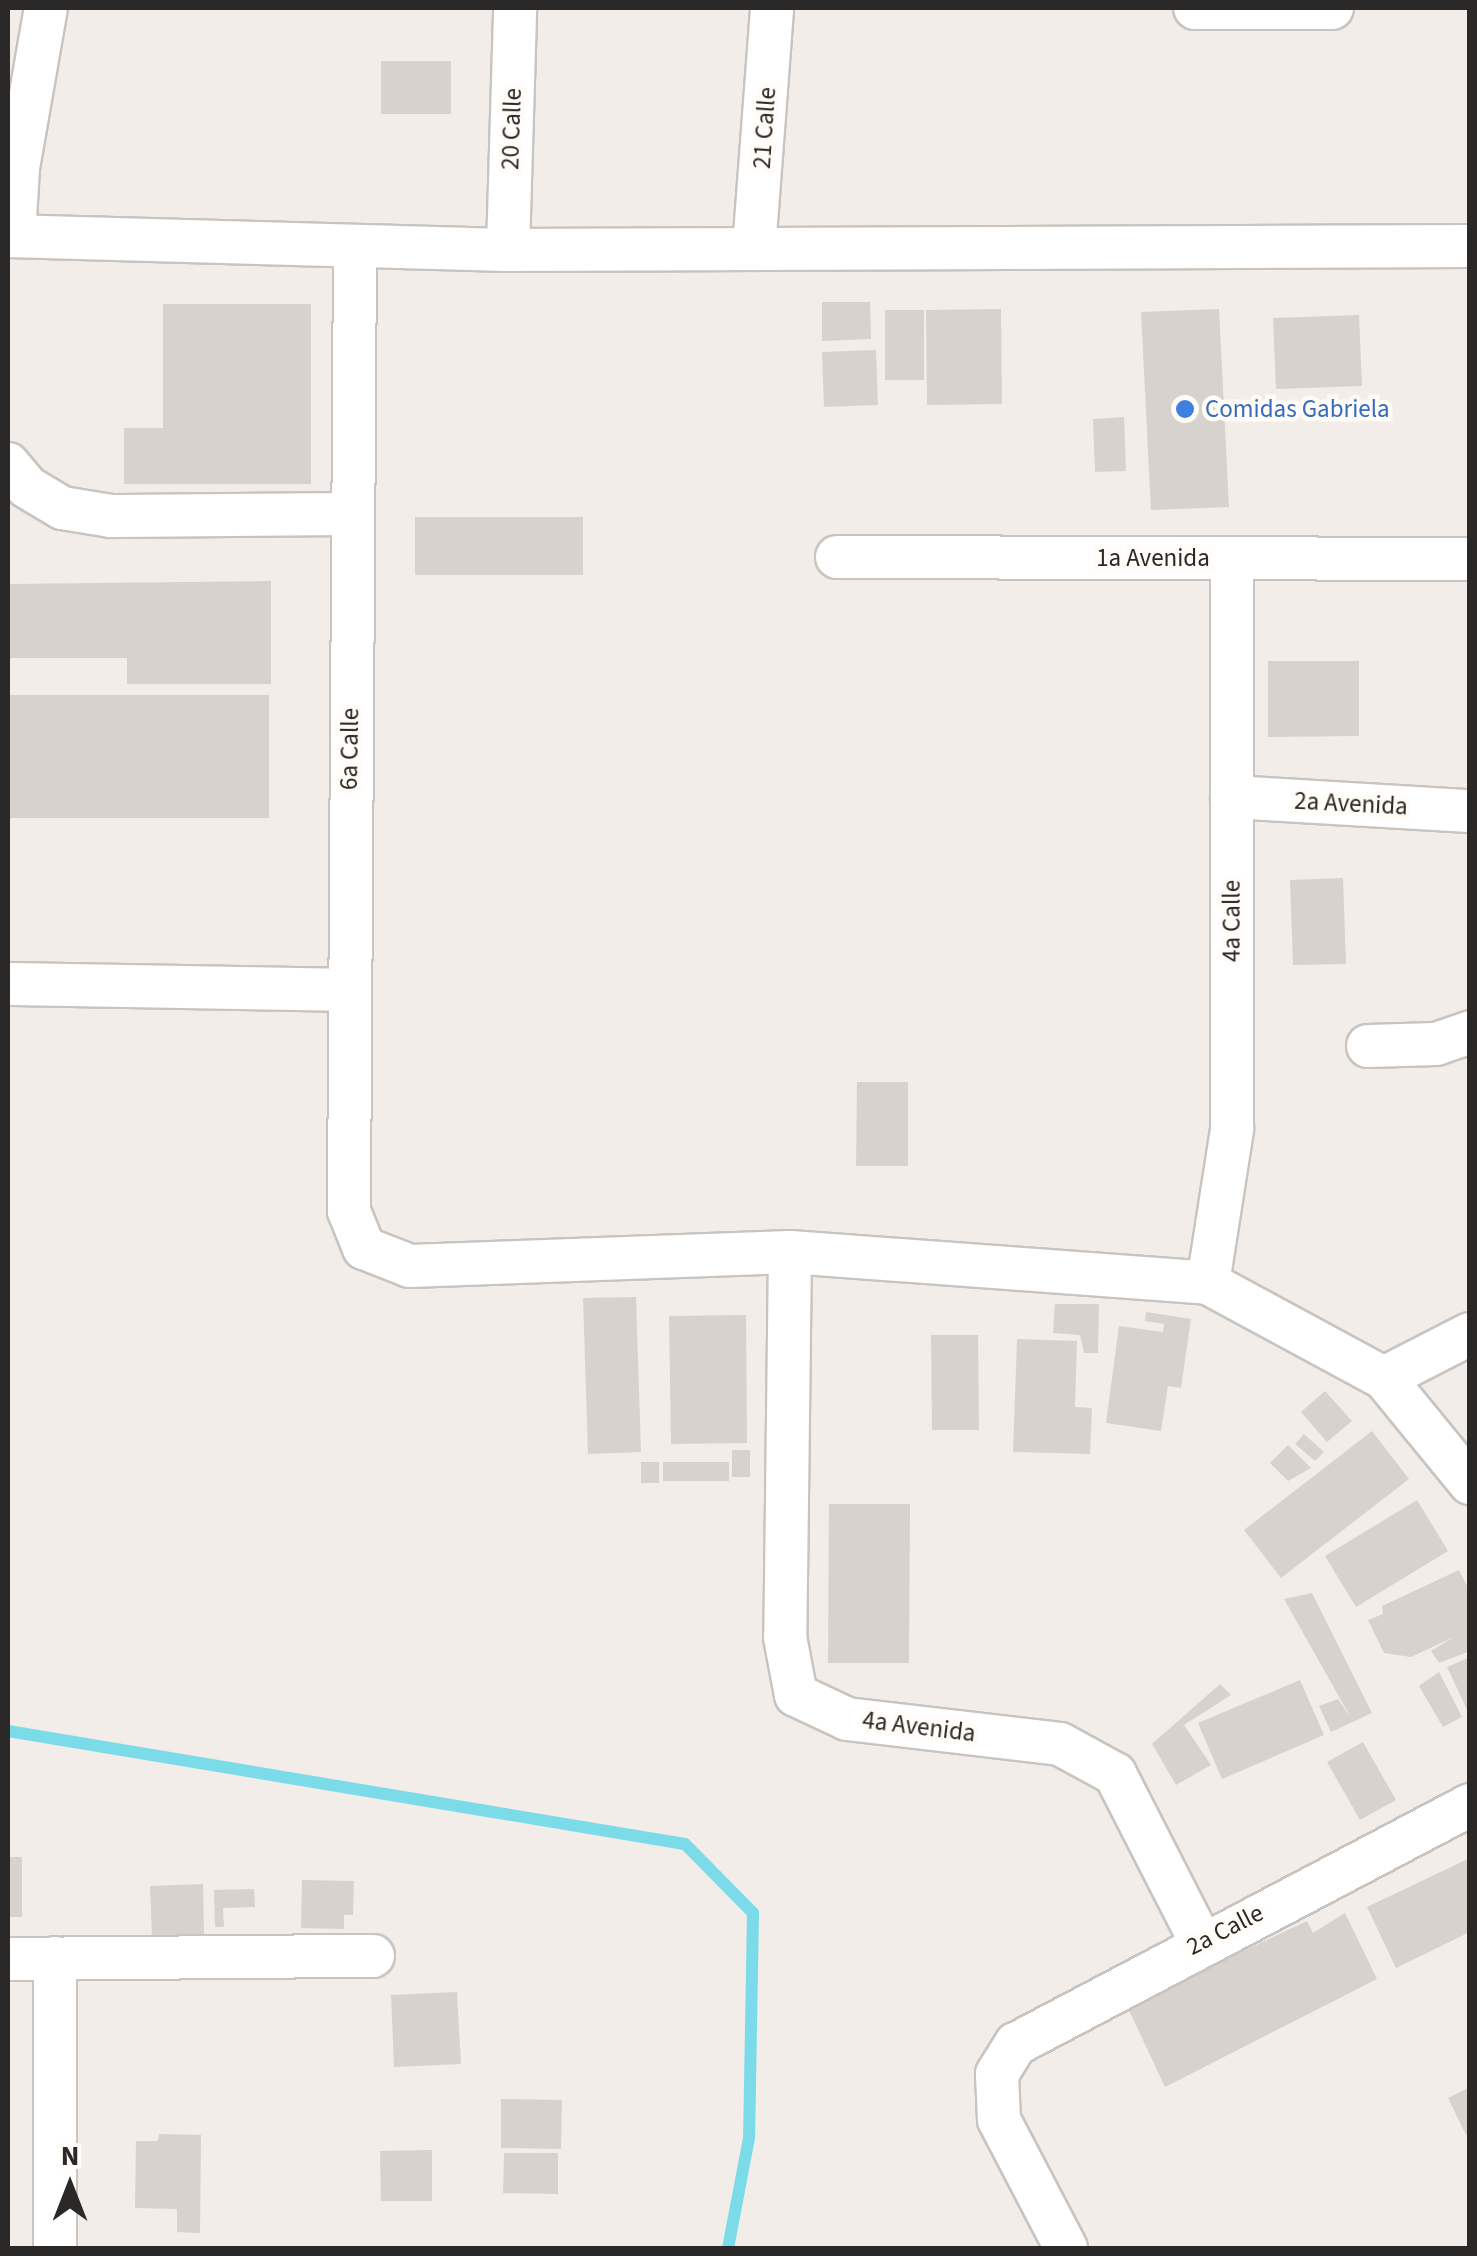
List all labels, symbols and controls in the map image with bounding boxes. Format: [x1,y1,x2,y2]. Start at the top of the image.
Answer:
street label: 21 Calle [747,86,783,170]
street label: 20 Calle [496,88,528,170]
place label: Comidas Gabriela [1205,394,1390,424]
marker: Comidas Gabriela [1174,398,1196,420]
street label: 1a Avenida [1096,543,1210,573]
street label: 6a Calle [334,708,366,790]
street label: 2a Avenida [1293,786,1409,822]
street label: 4a Calle [1217,880,1247,962]
street label: 4a Avenida [861,1705,977,1749]
street label: 2a Calle [1182,1898,1268,1962]
north arrow [20,2136,120,2236]
text: N [61,2136,79,2176]

